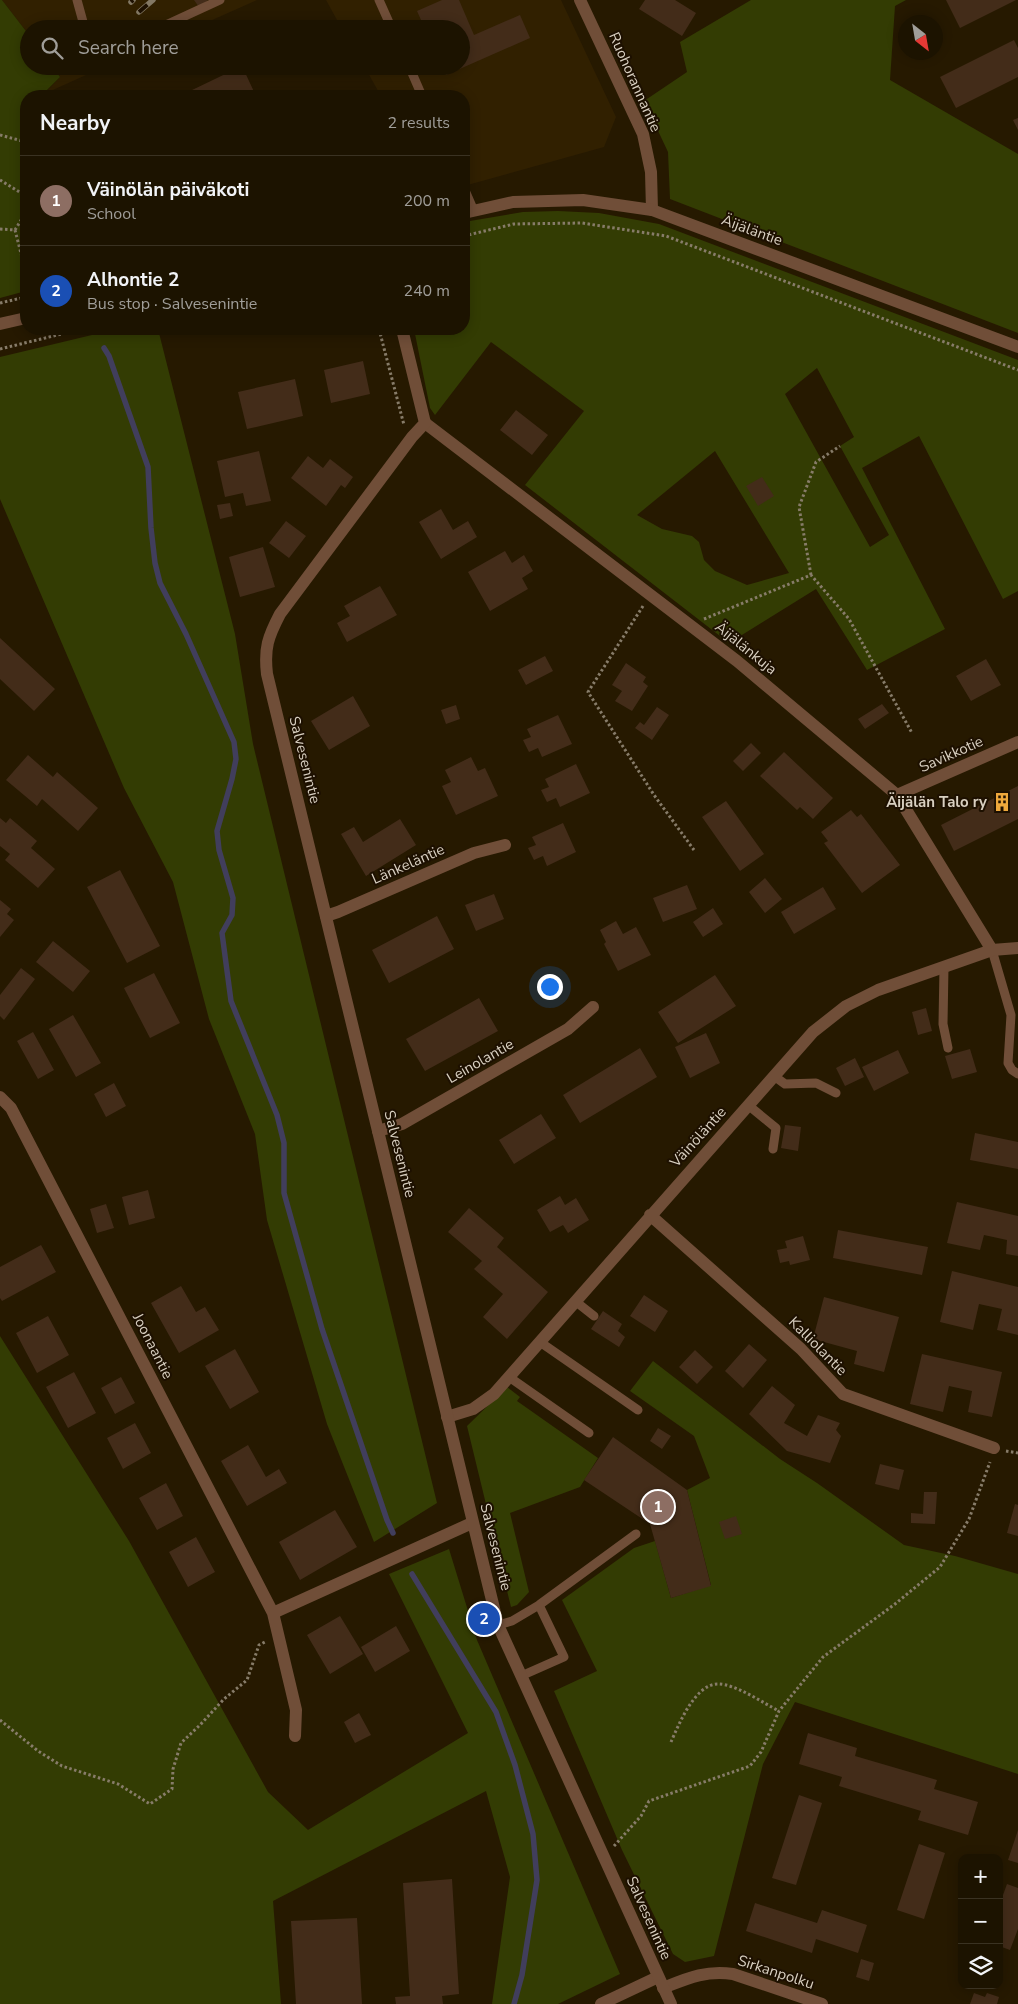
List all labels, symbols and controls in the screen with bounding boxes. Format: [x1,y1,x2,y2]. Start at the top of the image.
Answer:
north arrow [898,15,943,60]
search box [20,20,470,75]
street label: Ruohorannantie [604,29,666,135]
icon: search [38,34,66,62]
text: Search here [78,35,179,61]
text: Nearby [40,109,110,137]
text: 2 results [388,112,450,134]
text: Väinölän päiväkoti [87,177,249,203]
text: 1 [51,190,61,212]
text: 200 m [403,190,450,212]
text: School [87,203,136,225]
street label: Äijäläntie [719,210,785,250]
text: Alhontie 2 [87,267,179,293]
text: 2 [51,280,61,302]
text: 240 m [403,280,450,302]
text: Bus stop · Salvesenintie [87,293,257,315]
street label: Äijälänkuja [711,617,781,679]
street label: Salvesenintie [284,714,326,806]
street label: Savikkotie [916,731,986,777]
building icon: Äijälän Talo ry [991,791,1013,813]
place label: Äijälän Talo ry [886,792,987,812]
street label: Länkeläntie [369,839,447,889]
your location [537,974,563,1000]
street label: Leinolantie [443,1034,517,1088]
street label: Väinöläntie [665,1102,731,1172]
street label: Salvesenintie [379,1108,421,1200]
street label: Joonaantie [127,1309,178,1382]
street label: Kalliolantie [784,1312,852,1380]
pin: 1 [642,1488,674,1526]
street label: Salvesenintie [475,1501,517,1593]
pin: 2 [468,1600,500,1638]
map controls [958,1854,1003,1989]
button: + [958,1854,1003,1899]
street label: Salvesenintie [622,1873,676,1963]
button: − [958,1899,1003,1944]
button: layers [958,1944,1003,1989]
street label: Sirkanpolku [735,1950,817,1994]

